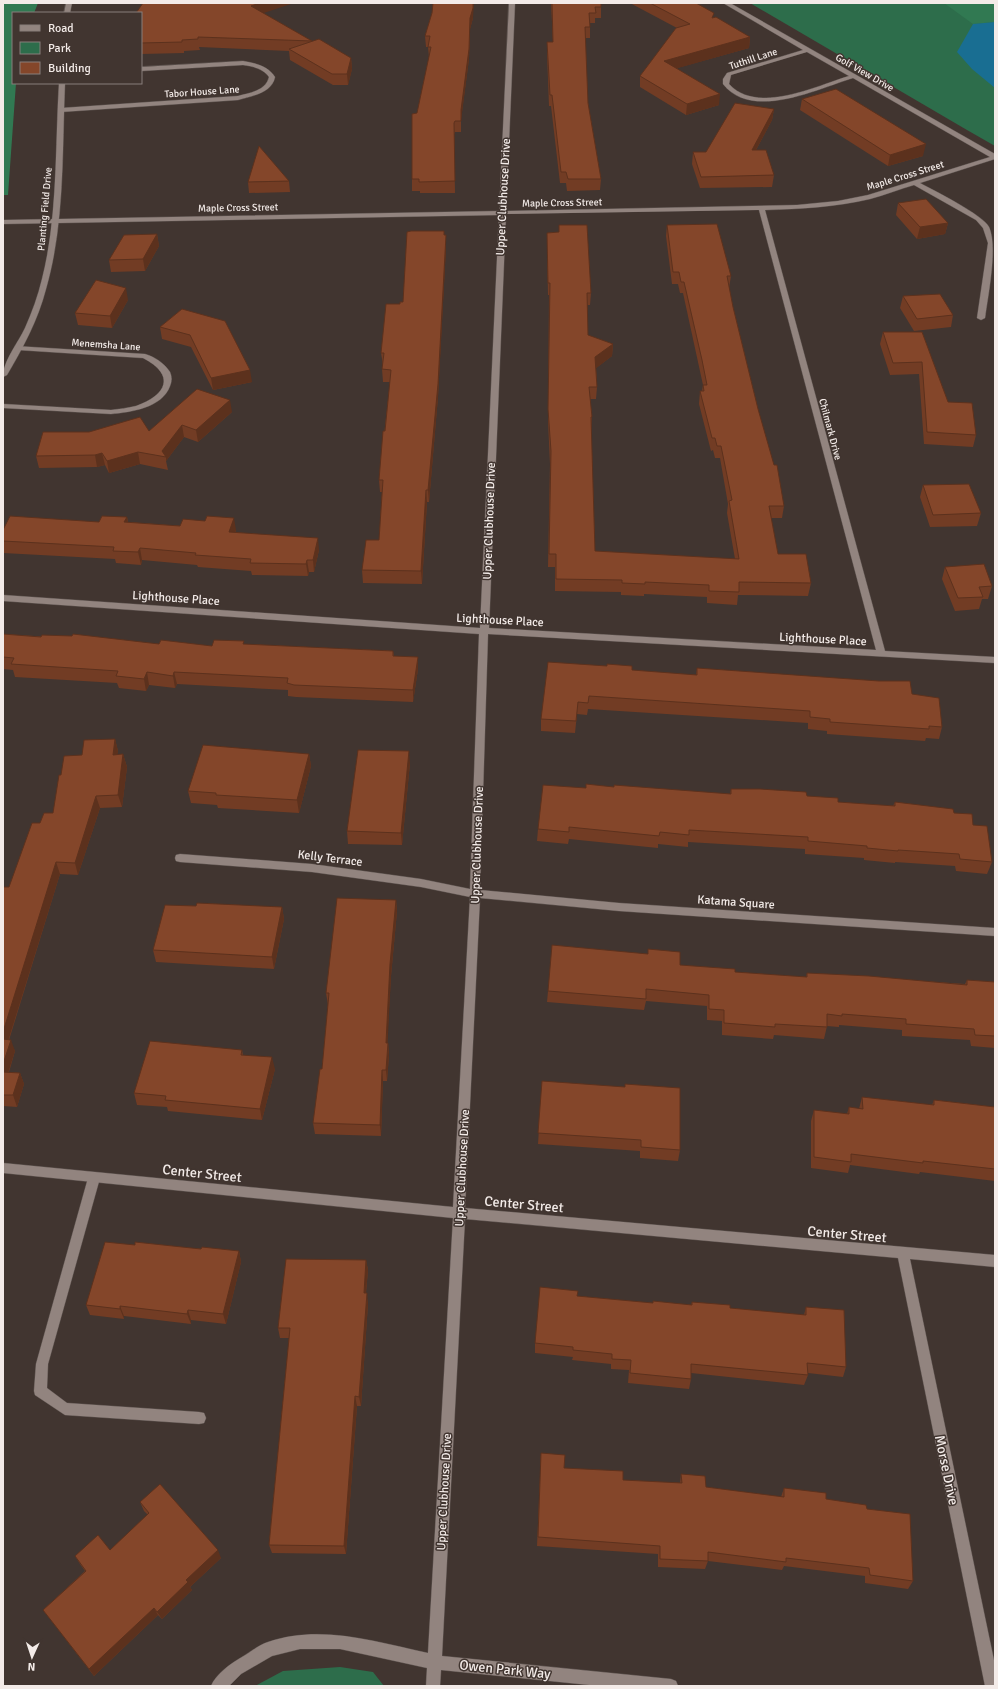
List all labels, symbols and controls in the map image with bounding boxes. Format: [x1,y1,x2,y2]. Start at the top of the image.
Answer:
legend [12,12,142,84]
text: Road [48,21,74,36]
text: Park [48,41,71,56]
street label: Tuthill Lane [728,46,779,72]
street label: Golf View Drive [833,51,896,94]
text: Building [48,61,91,76]
street label: Tabor House Lane [164,83,240,101]
street label: Upper Clubhouse Drive [493,138,514,256]
street label: Maple Cross Street [865,158,946,193]
street label: Planting Field Drive [35,167,55,251]
street label: Maple Cross Street [522,196,603,210]
street label: Maple Cross Street [198,201,279,215]
street label: Menemsha Lane [71,337,141,353]
street label: Chilmark Drive [816,397,844,461]
street label: Upper Clubhouse Drive [480,462,499,580]
street label: Lighthouse Place [132,588,220,609]
street label: Lighthouse Place [456,611,544,630]
street label: Lighthouse Place [779,630,867,649]
street label: Upper Clubhouse Drive [468,786,487,904]
street label: Kelly Terrace [297,847,363,870]
street label: Katama Square [697,892,775,913]
street label: Upper Clubhouse Drive [452,1109,473,1227]
street label: Center Street [162,1161,242,1186]
street label: Center Street [484,1193,564,1216]
street label: Center Street [807,1223,887,1246]
street label: Upper Clubhouse Drive [434,1433,455,1551]
street label: Morse Drive [931,1433,962,1507]
north arrow [12,1637,52,1677]
street label: Owen Park Way [458,1656,552,1683]
text: N [27,1660,36,1673]

